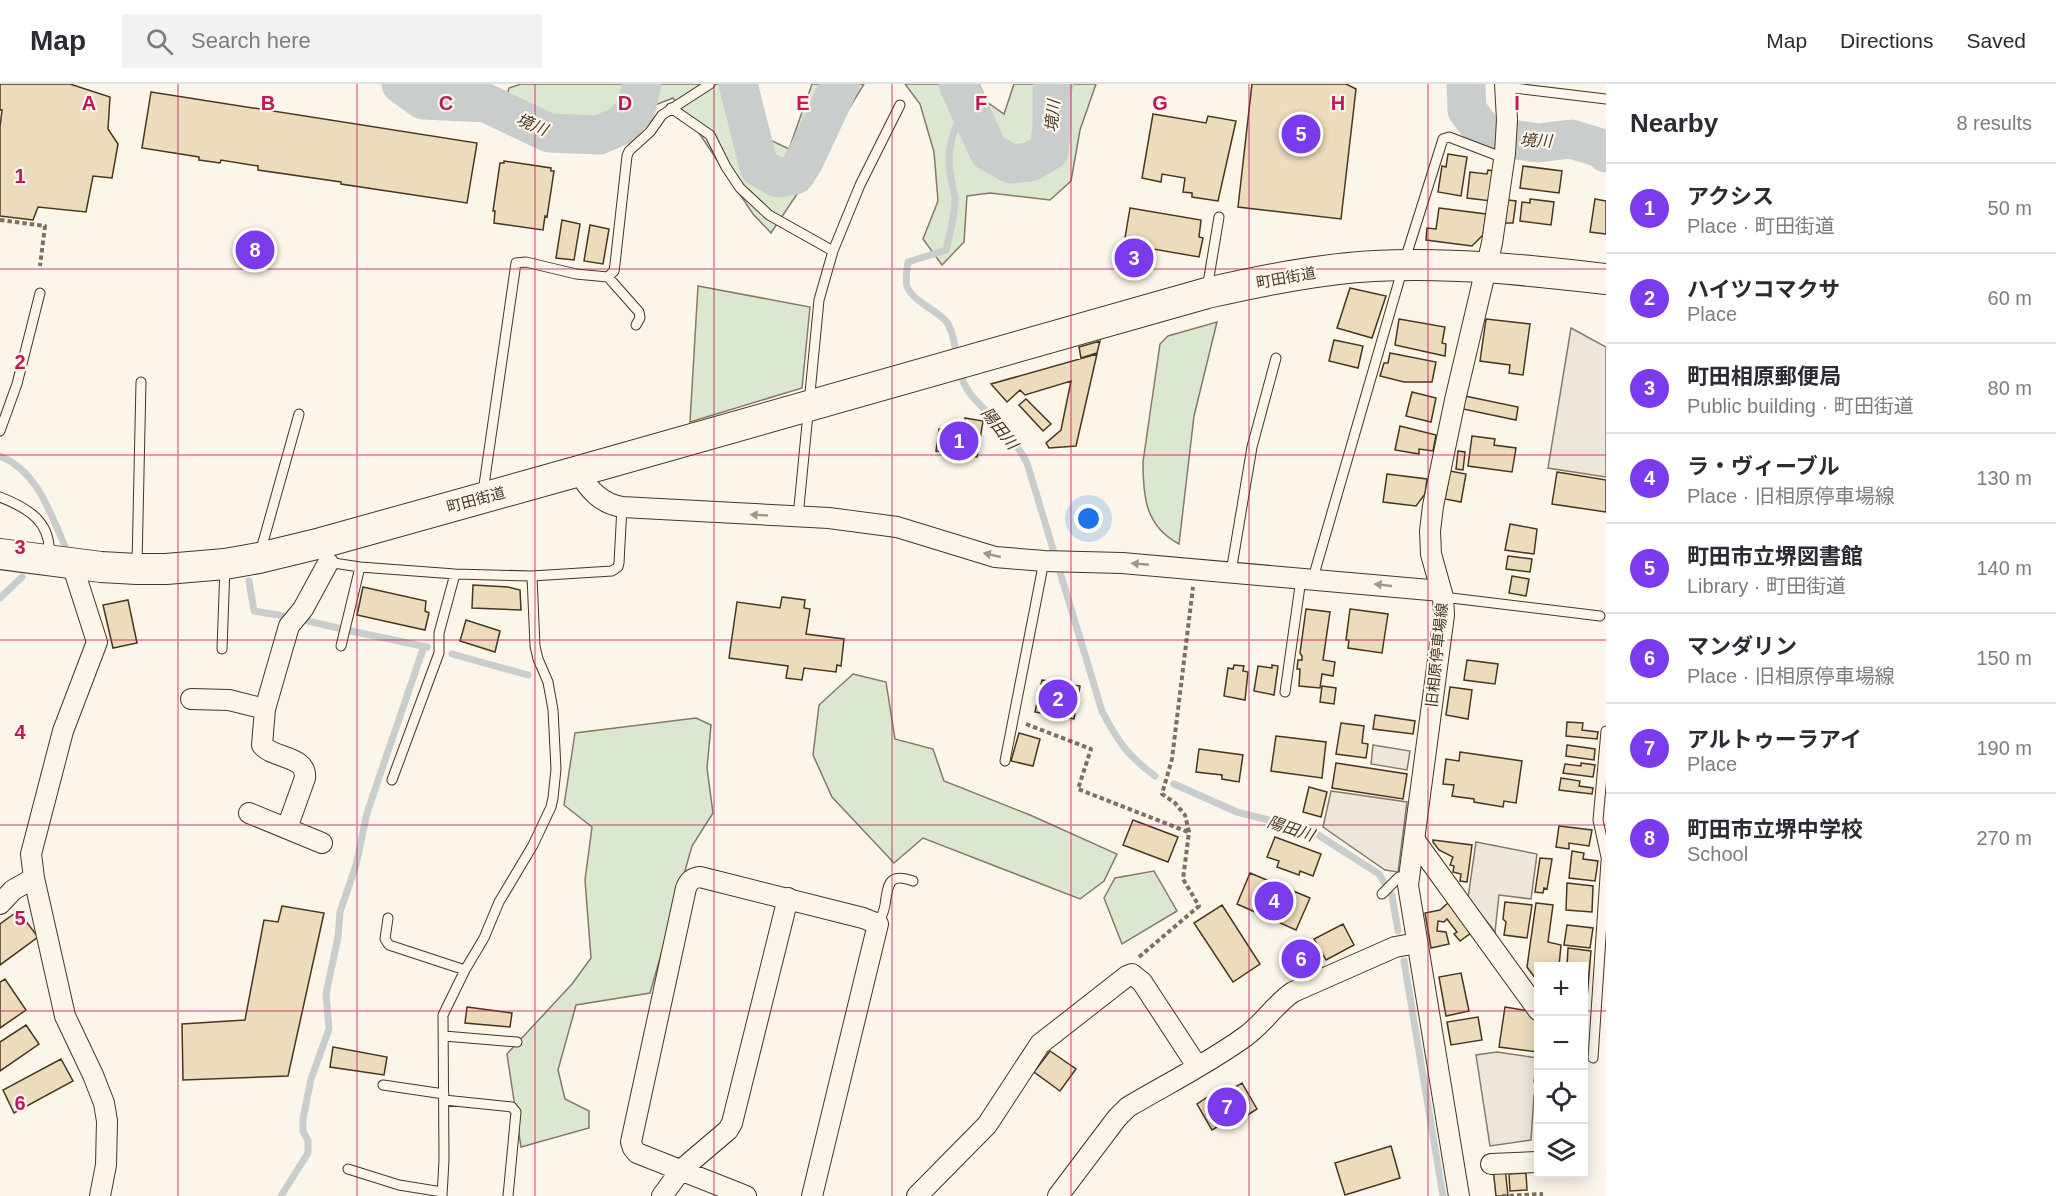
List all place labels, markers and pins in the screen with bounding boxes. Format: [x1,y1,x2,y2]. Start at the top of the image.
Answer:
pin: 5 [1282,112,1320,156]
pin: 8 [236,228,274,272]
pin: 3 [1114,236,1154,280]
pin: 1 [940,418,978,464]
pin: 2 [1038,676,1078,722]
pin: 4 [1254,878,1294,924]
pin: 6 [1282,936,1320,982]
pin: 7 [1208,1084,1246,1130]

